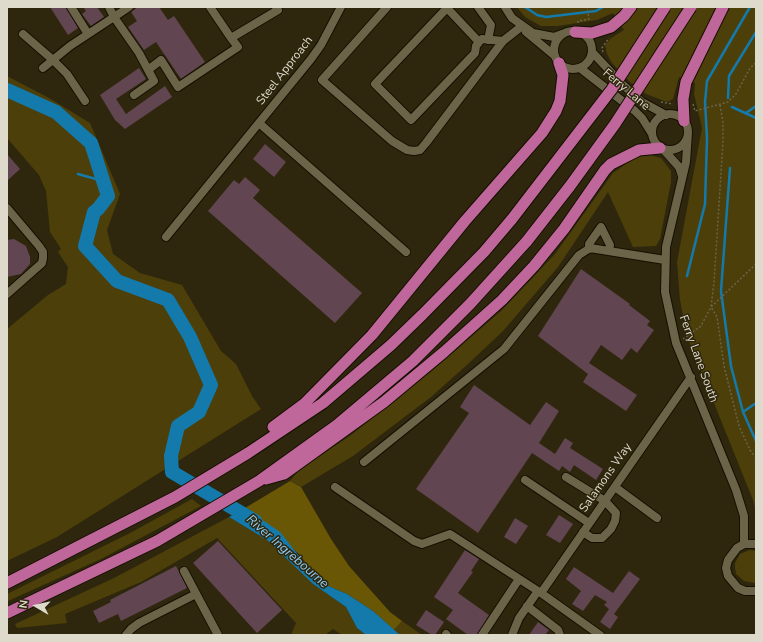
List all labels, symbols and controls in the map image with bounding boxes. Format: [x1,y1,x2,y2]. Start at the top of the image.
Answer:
street label: Steel Approach [254,34,316,108]
street label: Ferry Lane [600,66,652,114]
street label: Ferry Lane South [676,313,720,405]
street label: Salamons Way [577,441,635,515]
water label: River Ingrebourne [243,512,331,592]
north arrow [16,586,56,626]
text: N [16,599,32,609]

